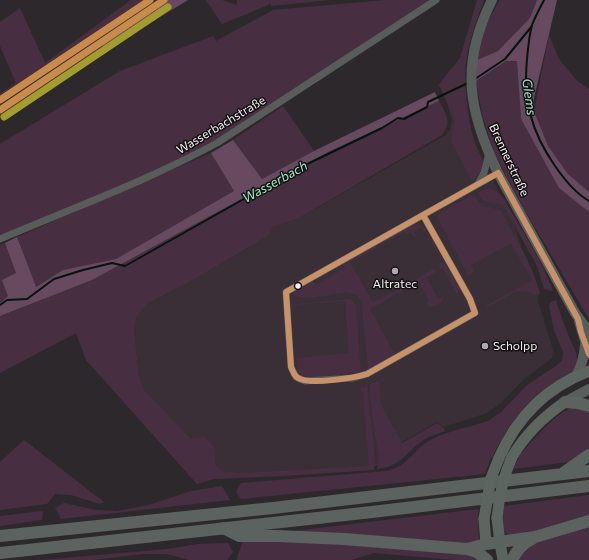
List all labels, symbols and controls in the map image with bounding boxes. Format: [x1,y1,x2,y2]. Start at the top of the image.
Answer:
water label: Glems [519,78,539,116]
street label: Wasserbachstraße [174,93,268,157]
street label: Brennerstraße [486,122,532,198]
water label: Wasserbach [240,158,310,206]
marker: Altratec [390,266,400,276]
place label: Altratec [373,277,417,291]
unlabelled marker [293,281,303,291]
place label: Scholpp [493,339,537,353]
marker: Scholpp [480,341,490,351]

